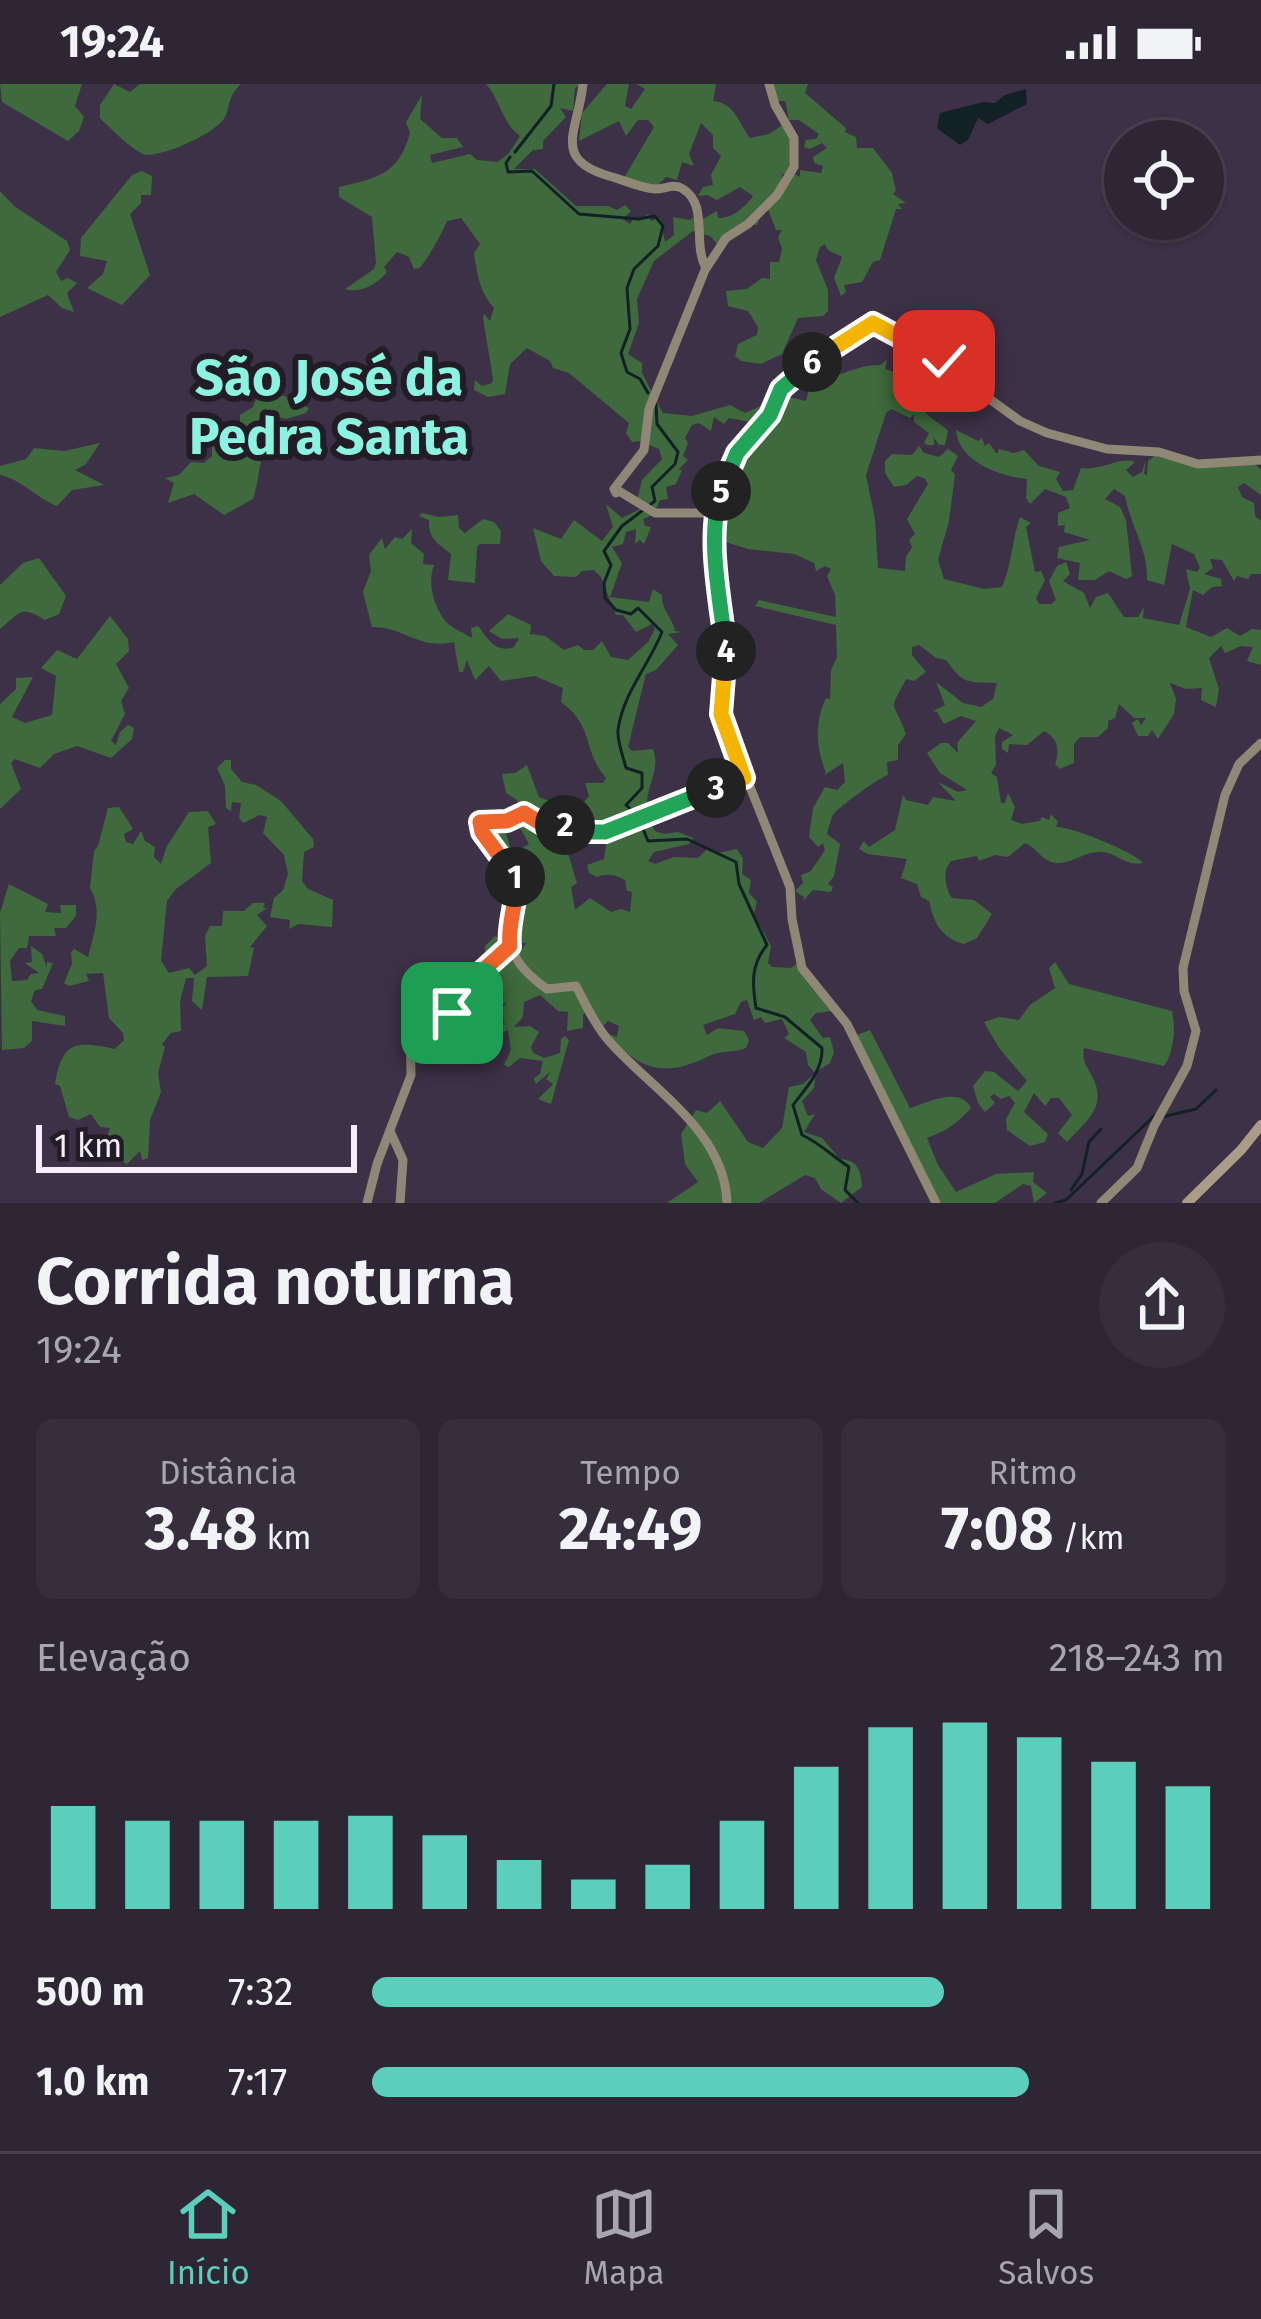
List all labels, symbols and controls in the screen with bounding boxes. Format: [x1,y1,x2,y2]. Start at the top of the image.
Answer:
text: 19:24 [60,15,164,69]
map controls [1104,120,1224,240]
button: locate [1104,120,1224,240]
pin [893,310,995,412]
icon: check [911,328,977,394]
pin: 6 [782,332,842,392]
text: 6 [803,342,821,382]
district label: São José da Pedra Santa [189,347,469,468]
pin: 5 [691,461,751,521]
text: 5 [712,471,730,511]
pin: 4 [696,621,756,681]
text: 4 [717,631,735,671]
pin: 3 [686,758,746,818]
text: 3 [707,768,725,808]
pin: 2 [535,795,595,855]
text: 2 [556,805,574,845]
pin: 1 [485,847,545,907]
text: 1 [507,857,523,897]
pin [401,962,503,1064]
icon: arrive [419,980,485,1046]
scale bar [36,1119,357,1172]
text: 1 km [54,1126,122,1166]
text: Corrida noturna [36,1242,515,1321]
button: share [1099,1242,1225,1368]
text: 19:24 [36,1327,122,1373]
text: Distância [159,1453,297,1493]
text: Tempo [580,1453,681,1493]
text: Ritmo [988,1453,1077,1493]
text: 3.48 [145,1493,258,1565]
text: 24:49 [559,1493,702,1565]
text: 7:08 [941,1493,1054,1565]
text: km [258,1518,312,1558]
text: /km [1054,1518,1125,1558]
text: Elevação [36,1635,191,1681]
text: 218–243 m [1049,1635,1225,1681]
text: 500 m [36,1969,145,2015]
text: 7:32 [228,1969,293,2015]
text: 1.0 km [36,2059,149,2105]
text: 7:17 [228,2059,287,2105]
tab: Início [167,2181,250,2293]
tab: Mapa [584,2181,664,2293]
tab: Salvos [998,2181,1094,2293]

